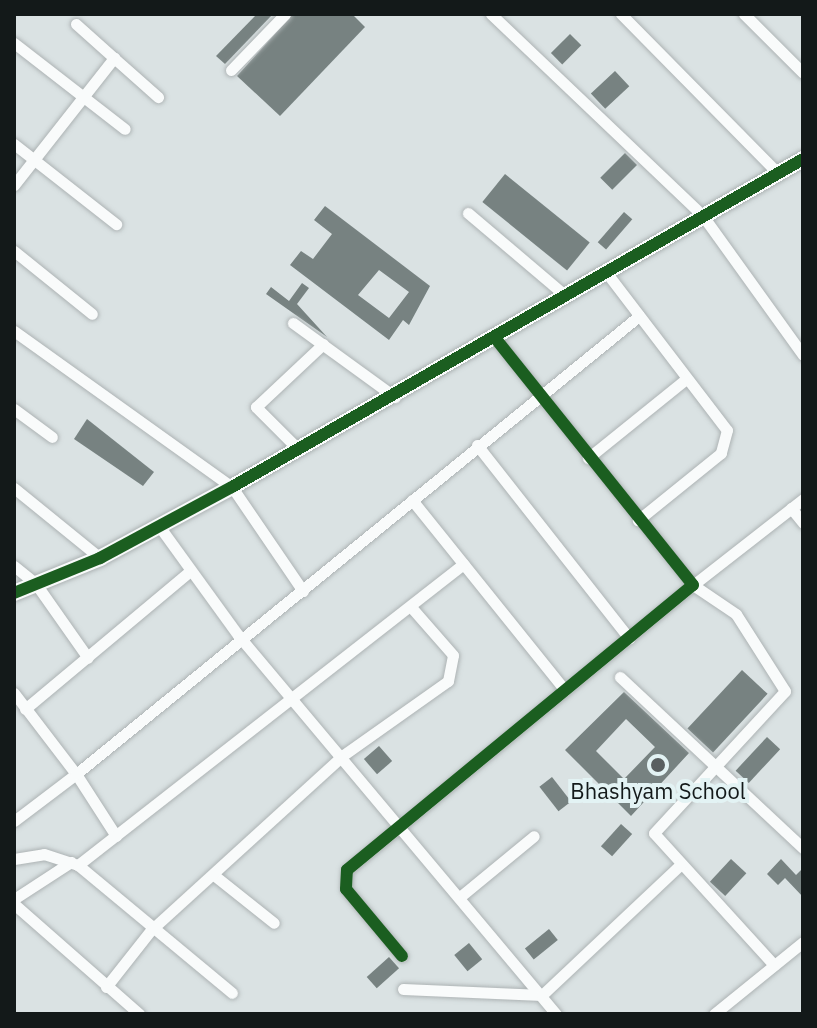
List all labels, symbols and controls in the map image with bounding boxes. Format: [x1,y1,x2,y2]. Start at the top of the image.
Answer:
marker: Bhashyam School [649,756,667,774]
place label: Bhashyam School [570,778,746,804]

